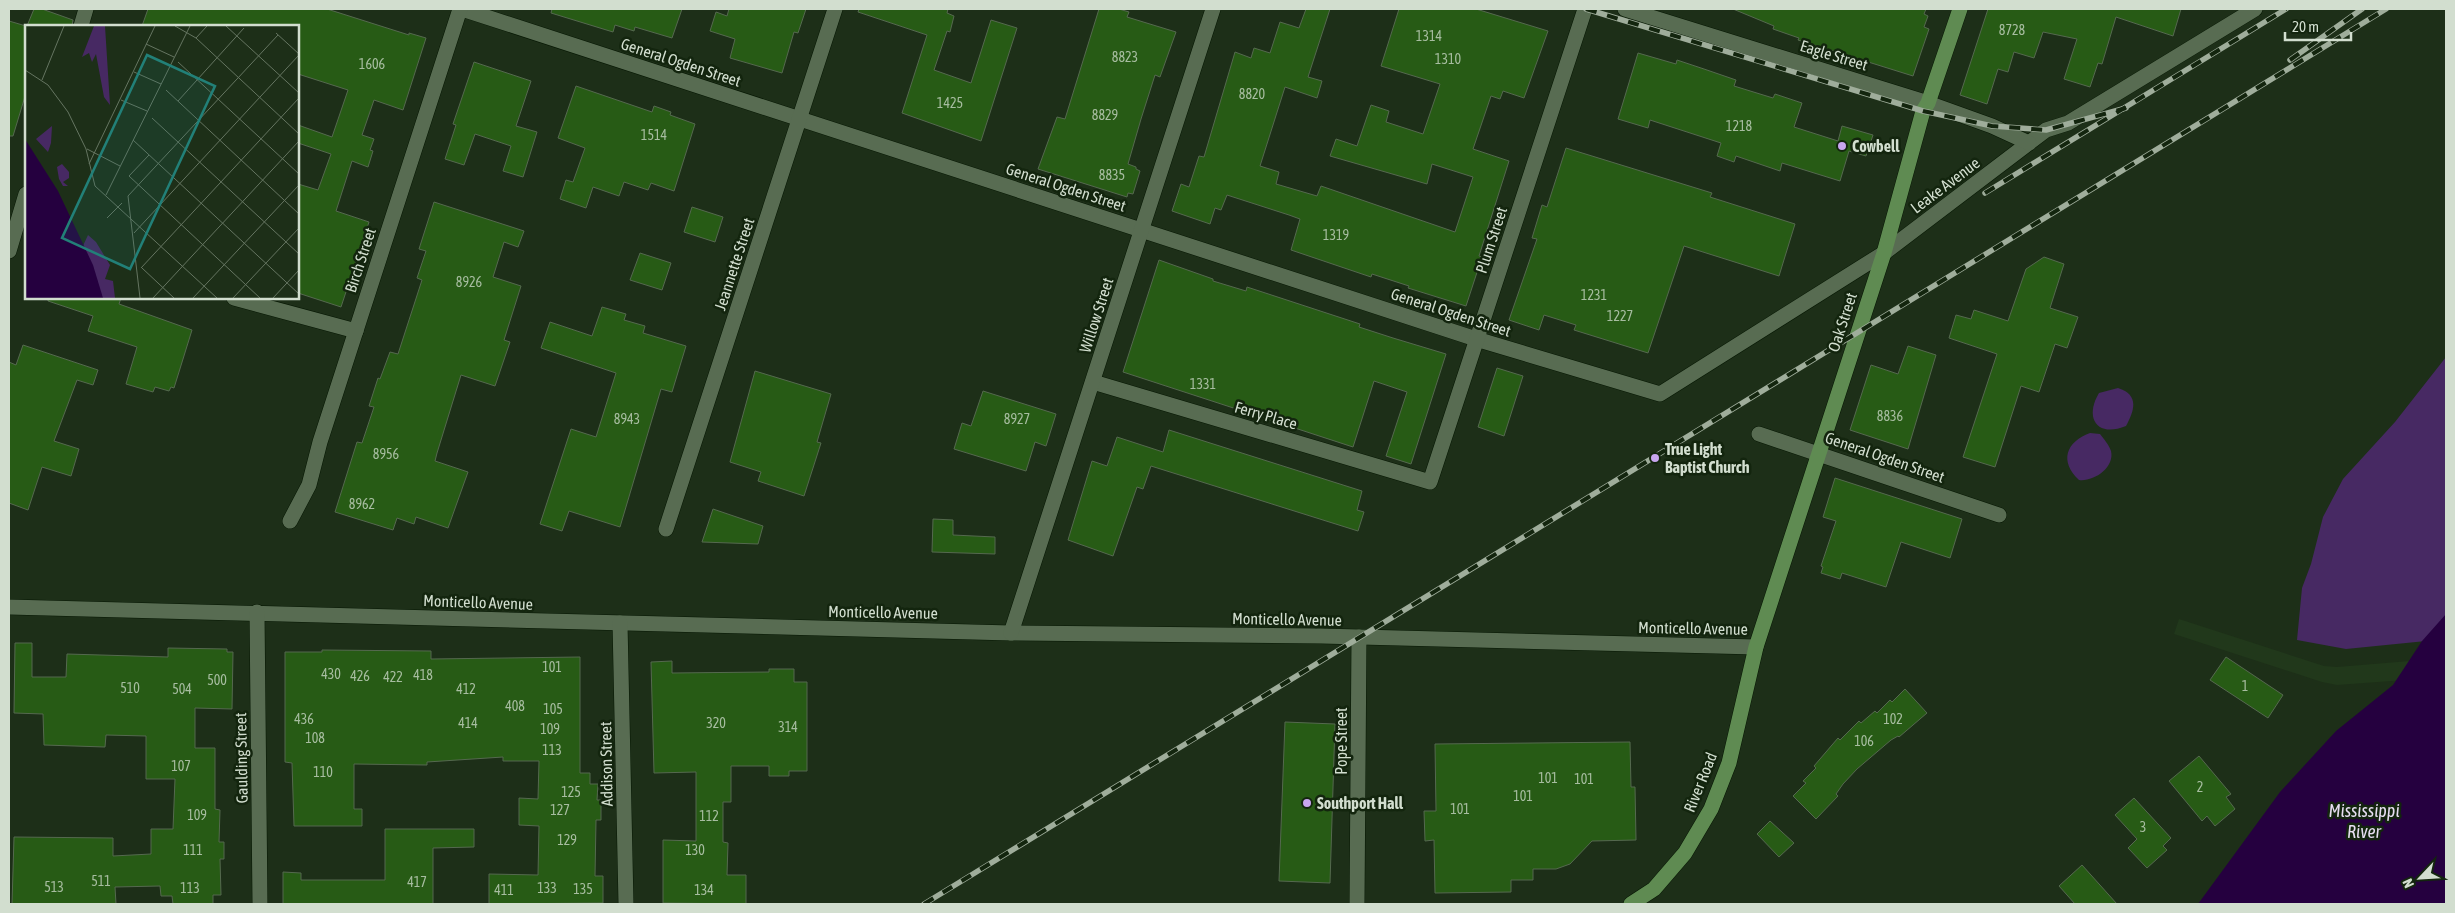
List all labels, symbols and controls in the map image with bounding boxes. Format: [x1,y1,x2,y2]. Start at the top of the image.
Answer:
scale bar [2285,10,2351,42]
text: 20 m [2292,18,2319,35]
house number: 8728 [1999,22,2026,38]
inset map [25,25,299,299]
house number: 1314 [1416,28,1443,44]
street label: General Ogden Street [619,34,744,91]
street label: Eagle Street [1798,36,1870,75]
house number: 8823 [1112,49,1138,65]
house number: 1310 [1435,51,1462,67]
house number: 1606 [359,56,386,72]
house number: 8820 [1239,86,1266,102]
house number: 1425 [937,95,963,111]
house number: 8829 [1092,107,1118,123]
house number: 1218 [1726,118,1753,134]
house number: 1514 [641,127,668,143]
place label: Cowbell [1852,137,1900,155]
marker: Cowbell [1836,140,1848,152]
street label: Leake Avenue [1907,153,1983,217]
street label: General Ogden Street [1004,159,1129,216]
house number: 8835 [1099,167,1125,183]
street label: Plum Street [1472,204,1510,275]
street label: Jeannette Street [711,215,758,313]
street label: Birch Street [341,225,379,295]
house number: 1319 [1323,227,1349,243]
house number: 8926 [456,274,483,290]
street label: Willow Street [1075,275,1117,355]
street label: General Ogden Street [1389,284,1514,341]
house number: 1231 [1581,287,1607,303]
street label: Oak Street [1824,290,1860,354]
house number: 1227 [1607,308,1633,324]
house number: 1331 [1190,376,1216,392]
street label: Ferry Place [1232,397,1299,433]
house number: 8836 [1877,408,1904,424]
house number: 8943 [614,411,640,427]
house number: 8927 [1004,411,1030,427]
street label: General Ogden Street [1823,428,1947,487]
place label: True Light Baptist Church [1665,440,1750,476]
house number: 8956 [373,446,400,462]
marker: True Light Baptist Church [1649,452,1661,464]
house number: 8962 [349,496,375,512]
street label: Monticello Avenue [423,591,533,613]
street label: Monticello Avenue [828,602,938,622]
street label: Monticello Avenue [1232,609,1342,629]
street label: Monticello Avenue [1638,618,1748,638]
house number: 101 [542,659,562,675]
house number: 430 [321,666,341,682]
house number: 418 [413,667,433,683]
house number: 426 [350,668,370,684]
house number: 422 [383,669,403,685]
house number: 500 [207,672,227,688]
house number: 1 [2242,678,2248,694]
house number: 510 [120,680,140,696]
house number: 504 [172,681,192,697]
house number: 412 [456,681,476,697]
house number: 408 [505,698,525,714]
house number: 105 [543,701,563,717]
street label: Pope Street [1332,707,1351,775]
house number: 436 [294,711,314,727]
house number: 102 [1883,711,1903,727]
street label: Gaulding Street [231,712,252,804]
house number: 414 [458,715,478,731]
house number: 320 [706,715,726,731]
house number: 314 [778,719,798,735]
house number: 109 [540,721,560,737]
street label: Addison Street [596,721,616,807]
house number: 108 [305,730,325,746]
house number: 106 [1854,733,1874,749]
house number: 113 [542,742,562,758]
street label: River Road [1680,749,1720,815]
house number: 107 [171,758,191,774]
house number: 110 [313,764,333,780]
house number: 101 [1538,770,1558,786]
house number: 101 [1574,771,1594,787]
house number: 2 [2197,779,2203,795]
house number: 125 [561,784,581,800]
house number: 101 [1513,788,1533,804]
place label: Southport Hall [1317,794,1404,812]
marker: Southport Hall [1301,797,1313,809]
water label: Mississippi River [2328,800,2400,842]
house number: 101 [1450,801,1470,817]
house number: 127 [550,802,570,818]
house number: 109 [187,807,207,823]
house number: 112 [699,808,719,824]
house number: 3 [2140,819,2146,835]
house number: 129 [557,832,577,848]
house number: 111 [183,842,203,858]
house number: 130 [685,842,705,858]
north arrow [2395,853,2445,903]
house number: 511 [91,873,111,889]
house number: 417 [407,874,427,890]
text: N [2399,876,2417,891]
house number: 513 [44,879,64,895]
house number: 113 [180,880,200,896]
house number: 133 [537,880,557,896]
house number: 135 [573,881,593,897]
house number: 411 [494,882,514,898]
house number: 134 [694,882,714,898]

